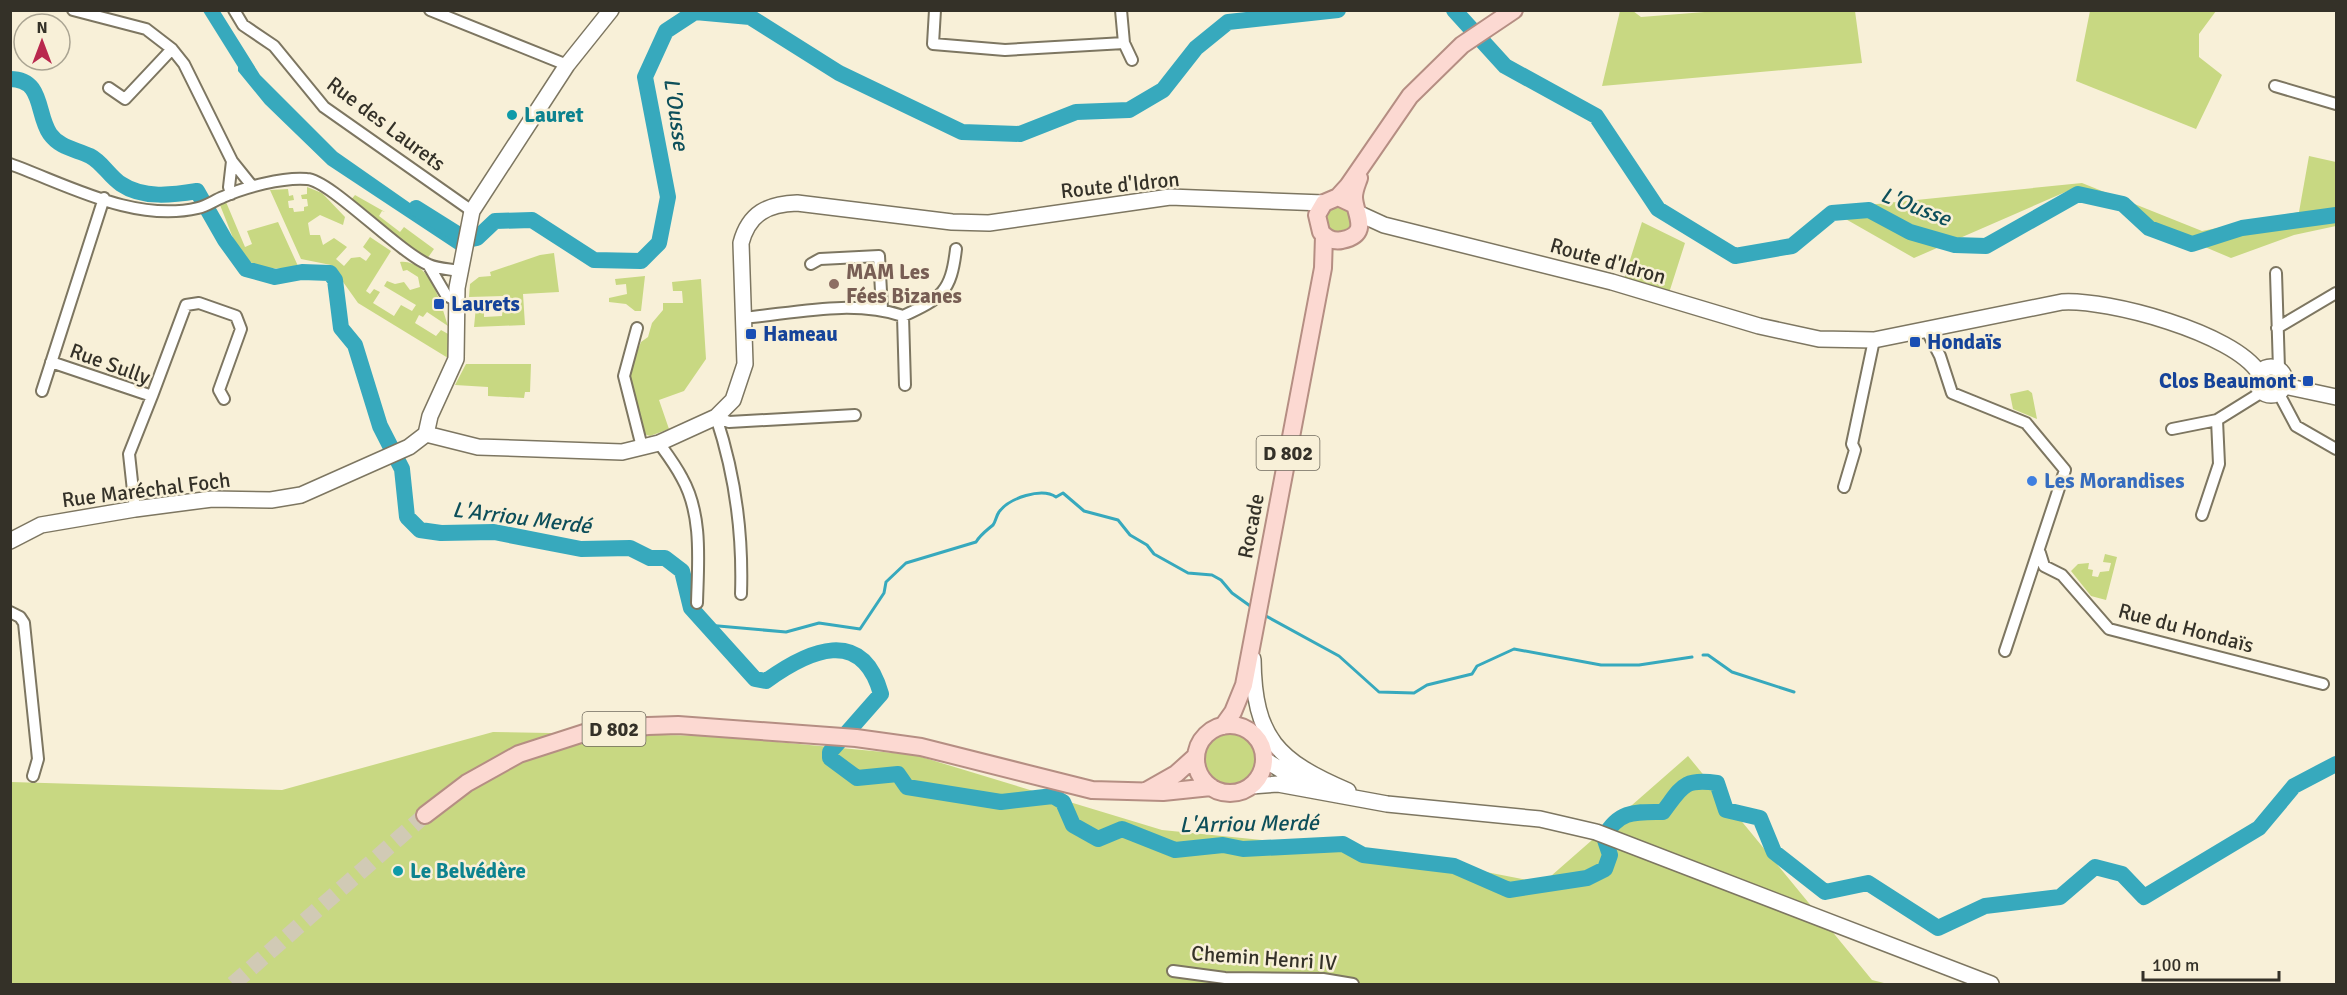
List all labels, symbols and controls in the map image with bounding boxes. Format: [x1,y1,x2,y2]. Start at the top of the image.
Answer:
north arrow [12,12,72,72]
text: N [36,18,48,38]
street label: Rue des Laurets [322,71,450,177]
water label: L'Ousse [658,76,695,153]
place label: Lauret [524,102,584,128]
marker: Lauret [505,108,519,122]
street label: Route d'Idron [1059,166,1181,204]
water label: L'Ousse [1877,181,1955,232]
street label: Route d'Idron [1547,232,1669,290]
place label: MAM Les Fées Bizanes [846,259,962,309]
marker: MAM Les Fées Bizanes [827,277,841,291]
place label: Laurets [451,291,520,317]
marker: Laurets [432,297,446,311]
place label: Hameau [763,321,838,347]
marker: Hameau [744,327,758,341]
place label: Hondaïs [1927,329,2002,355]
marker: Hondaïs [1908,335,1922,349]
street label: Rue Sully [66,337,154,391]
place label: Clos Beaumont [2159,368,2296,394]
marker: Clos Beaumont [2301,374,2315,388]
road number: D 802 [1256,436,1320,470]
street label: Rue Maréchal Foch [60,467,232,513]
place label: Les Morandises [2044,468,2185,494]
marker: Les Morandises [2025,474,2039,488]
street label: Rocade [1232,491,1270,561]
water label: L'Arriou Merdé [451,496,595,540]
street label: Rue du Hondaïs [2115,597,2257,659]
road number: D 802 [582,712,646,746]
water label: L'Arriou Merdé [1179,809,1321,838]
place label: Le Belvédère [410,858,526,884]
marker: Le Belvédère [391,864,405,878]
street label: Chemin Henri IV [1190,940,1338,976]
scale bar [2143,944,2280,982]
text: 100 m [2152,954,2199,976]

